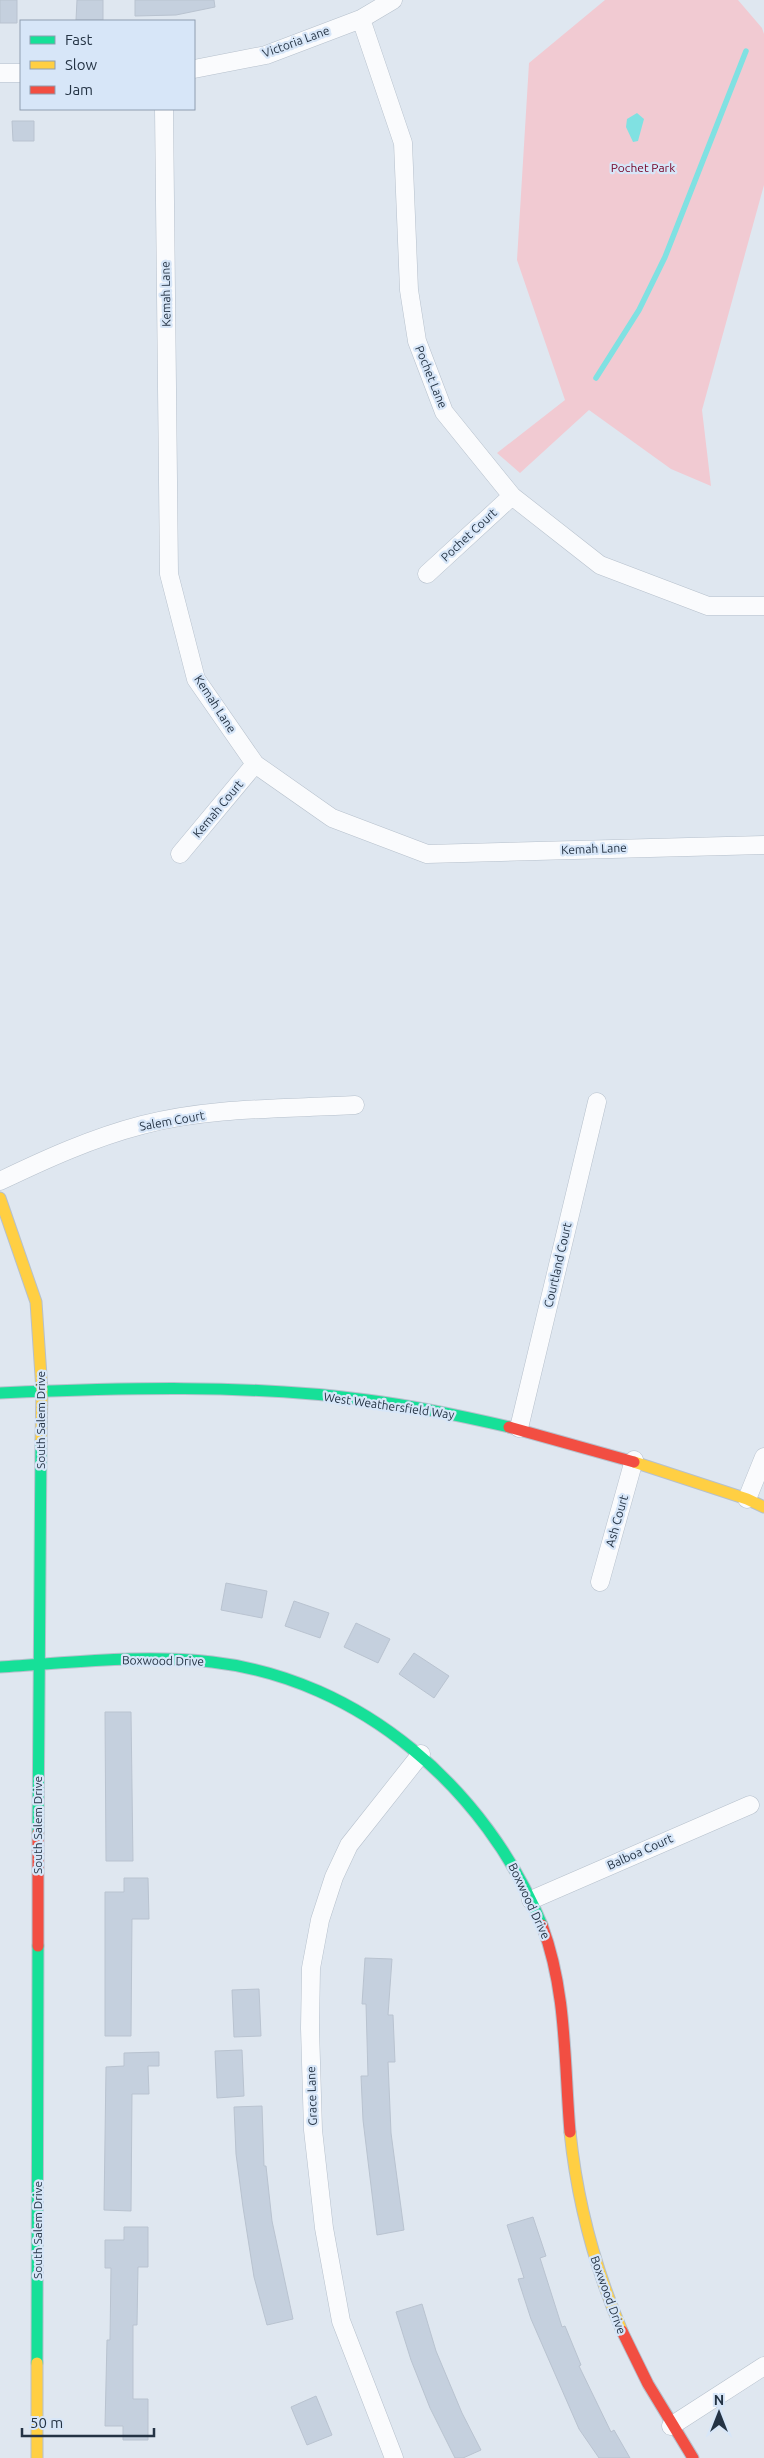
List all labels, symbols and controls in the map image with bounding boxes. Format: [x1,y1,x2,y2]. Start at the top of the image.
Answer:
legend [20,20,195,110]
street label: Victoria Lane [261,23,331,60]
text: Fast [65,31,93,48]
text: Slow [65,56,98,73]
text: Jam [65,81,93,98]
park label: Pochet Park [611,161,675,174]
street label: Kemah Lane [158,261,173,327]
street label: Pochet Lane [413,344,450,410]
street label: Pochet Court [438,505,499,564]
street label: Kemah Lane [192,673,239,735]
street label: Kemah Court [190,777,245,840]
street label: Kemah Lane [561,841,627,856]
street label: Salem Court [138,1108,206,1133]
street label: Courtland Court [541,1221,574,1309]
street label: South Salem Drive [34,1371,47,1469]
street label: West Weathersfield Way [323,1390,455,1421]
street label: Ash Court [603,1493,630,1548]
street label: Boxwood Drive [122,1653,204,1668]
street label: South Salem Drive [31,1776,44,1874]
street label: Balboa Court [605,1831,675,1872]
street label: Boxwood Drive [506,1861,553,1941]
street label: Grace Lane [304,2066,319,2126]
street label: South Salem Drive [31,2181,44,2279]
street label: Boxwood Drive [588,2254,629,2336]
north arrow [694,2388,744,2438]
text: N [714,2392,724,2408]
scale bar [22,2406,155,2438]
text: 50 m [30,2414,63,2431]

